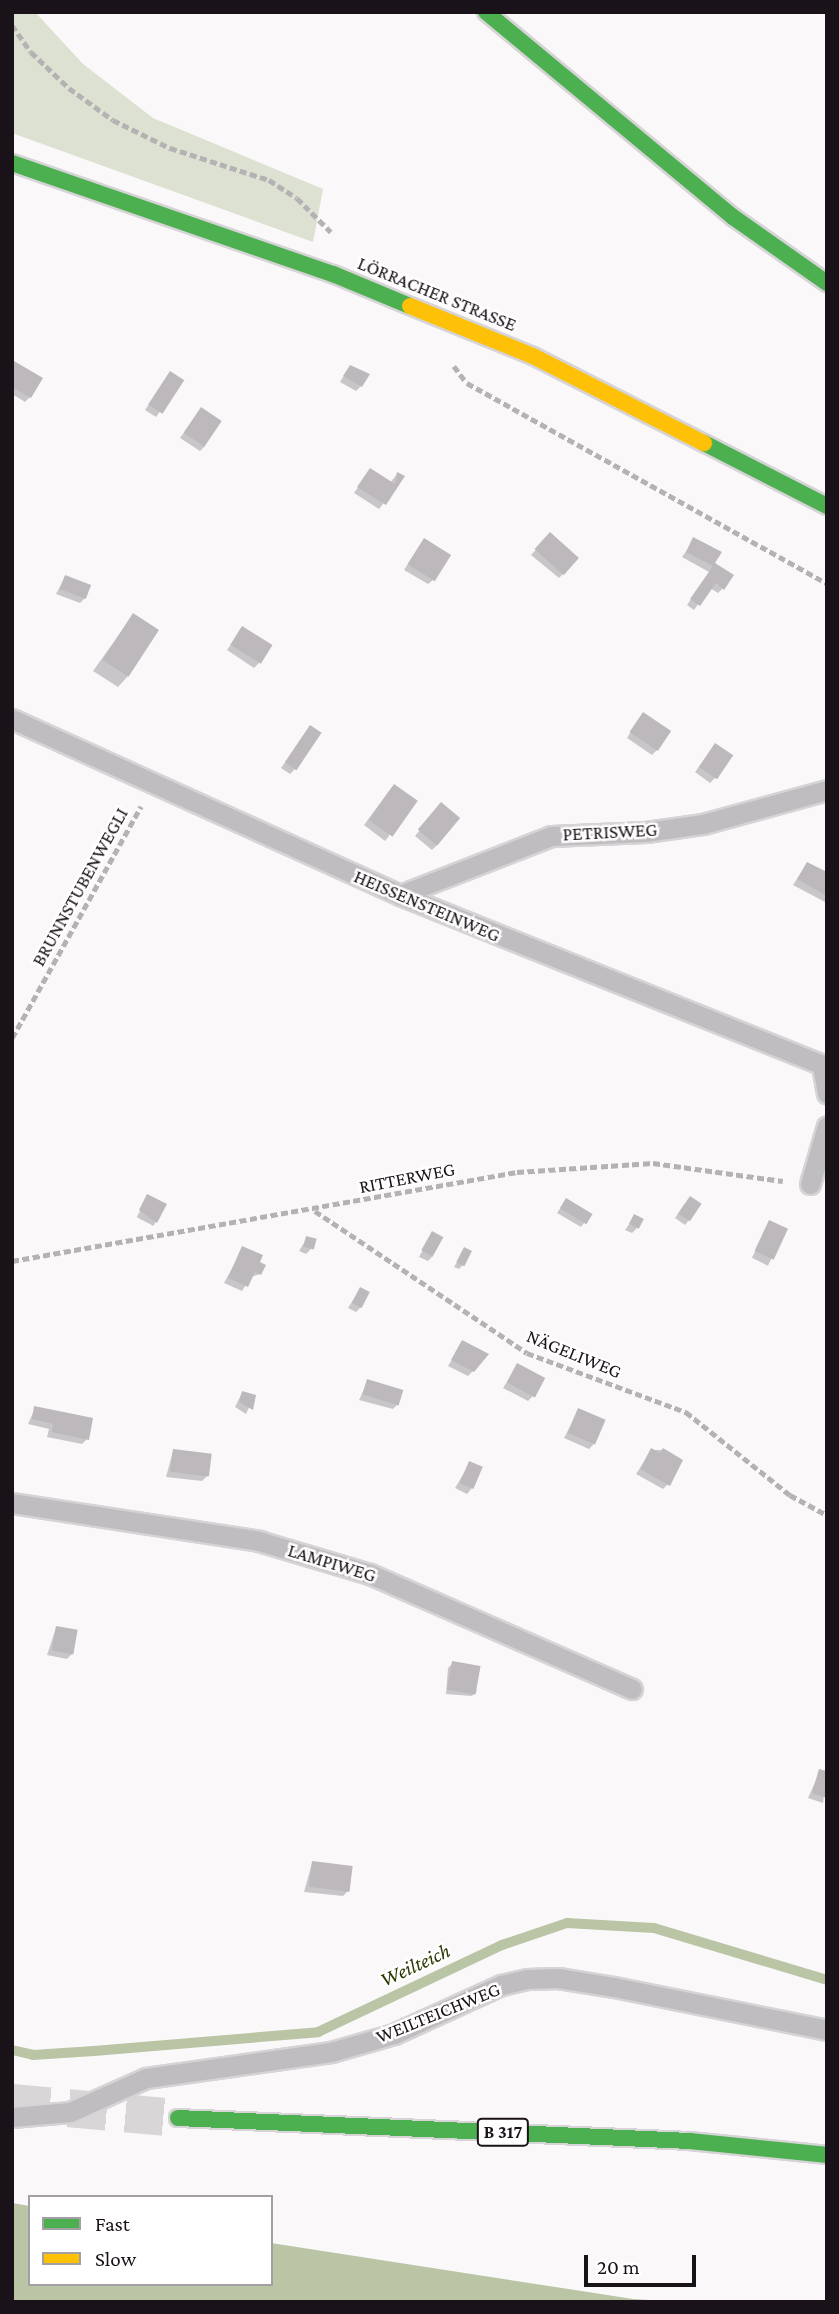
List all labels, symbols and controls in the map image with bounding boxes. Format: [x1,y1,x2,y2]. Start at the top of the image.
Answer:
street label: LÖRRACHER STRASSE [354,252,520,336]
street label: BRUNNSTUBENWEGLI [27,804,133,970]
street label: PETRISWEG [562,818,658,846]
street label: HEISSENSTEINWEG [350,865,504,947]
street label: RITTERWEG [357,1158,457,1198]
street label: NÄGELIWEG [523,1325,625,1383]
street label: LAMPIWEG [285,1539,379,1587]
water label: Weilteich [376,1938,454,1992]
street label: WEILTEICHWEG [373,1978,503,2048]
road number: B 317 [477,2118,529,2146]
legend [28,2195,273,2286]
text: Fast [95,2212,130,2236]
scale bar [587,2240,699,2284]
text: Slow [95,2247,136,2271]
text: 20 m [597,2255,640,2279]

